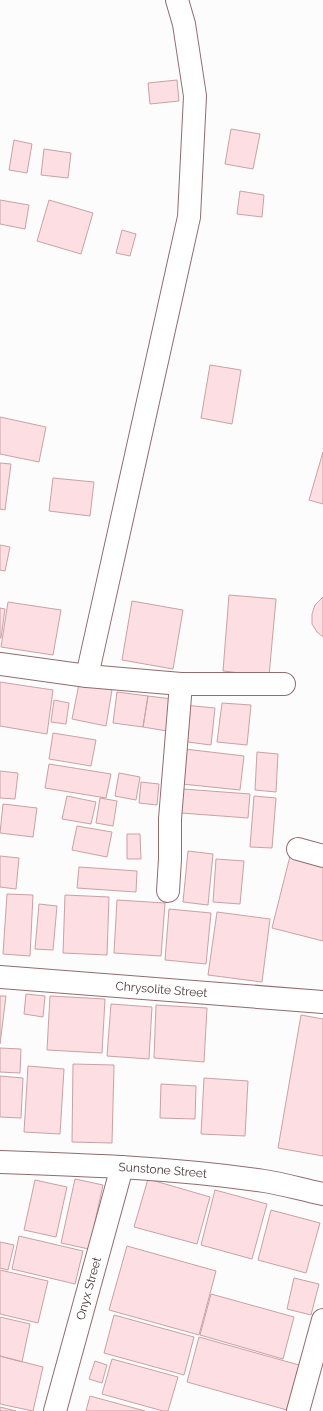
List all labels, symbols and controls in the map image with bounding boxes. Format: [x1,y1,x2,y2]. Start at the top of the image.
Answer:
street label: Chrysolite Street [115,979,208,1000]
street label: Sunstone Street [118,1160,208,1181]
street label: Onyx Street [73,1255,104,1322]

